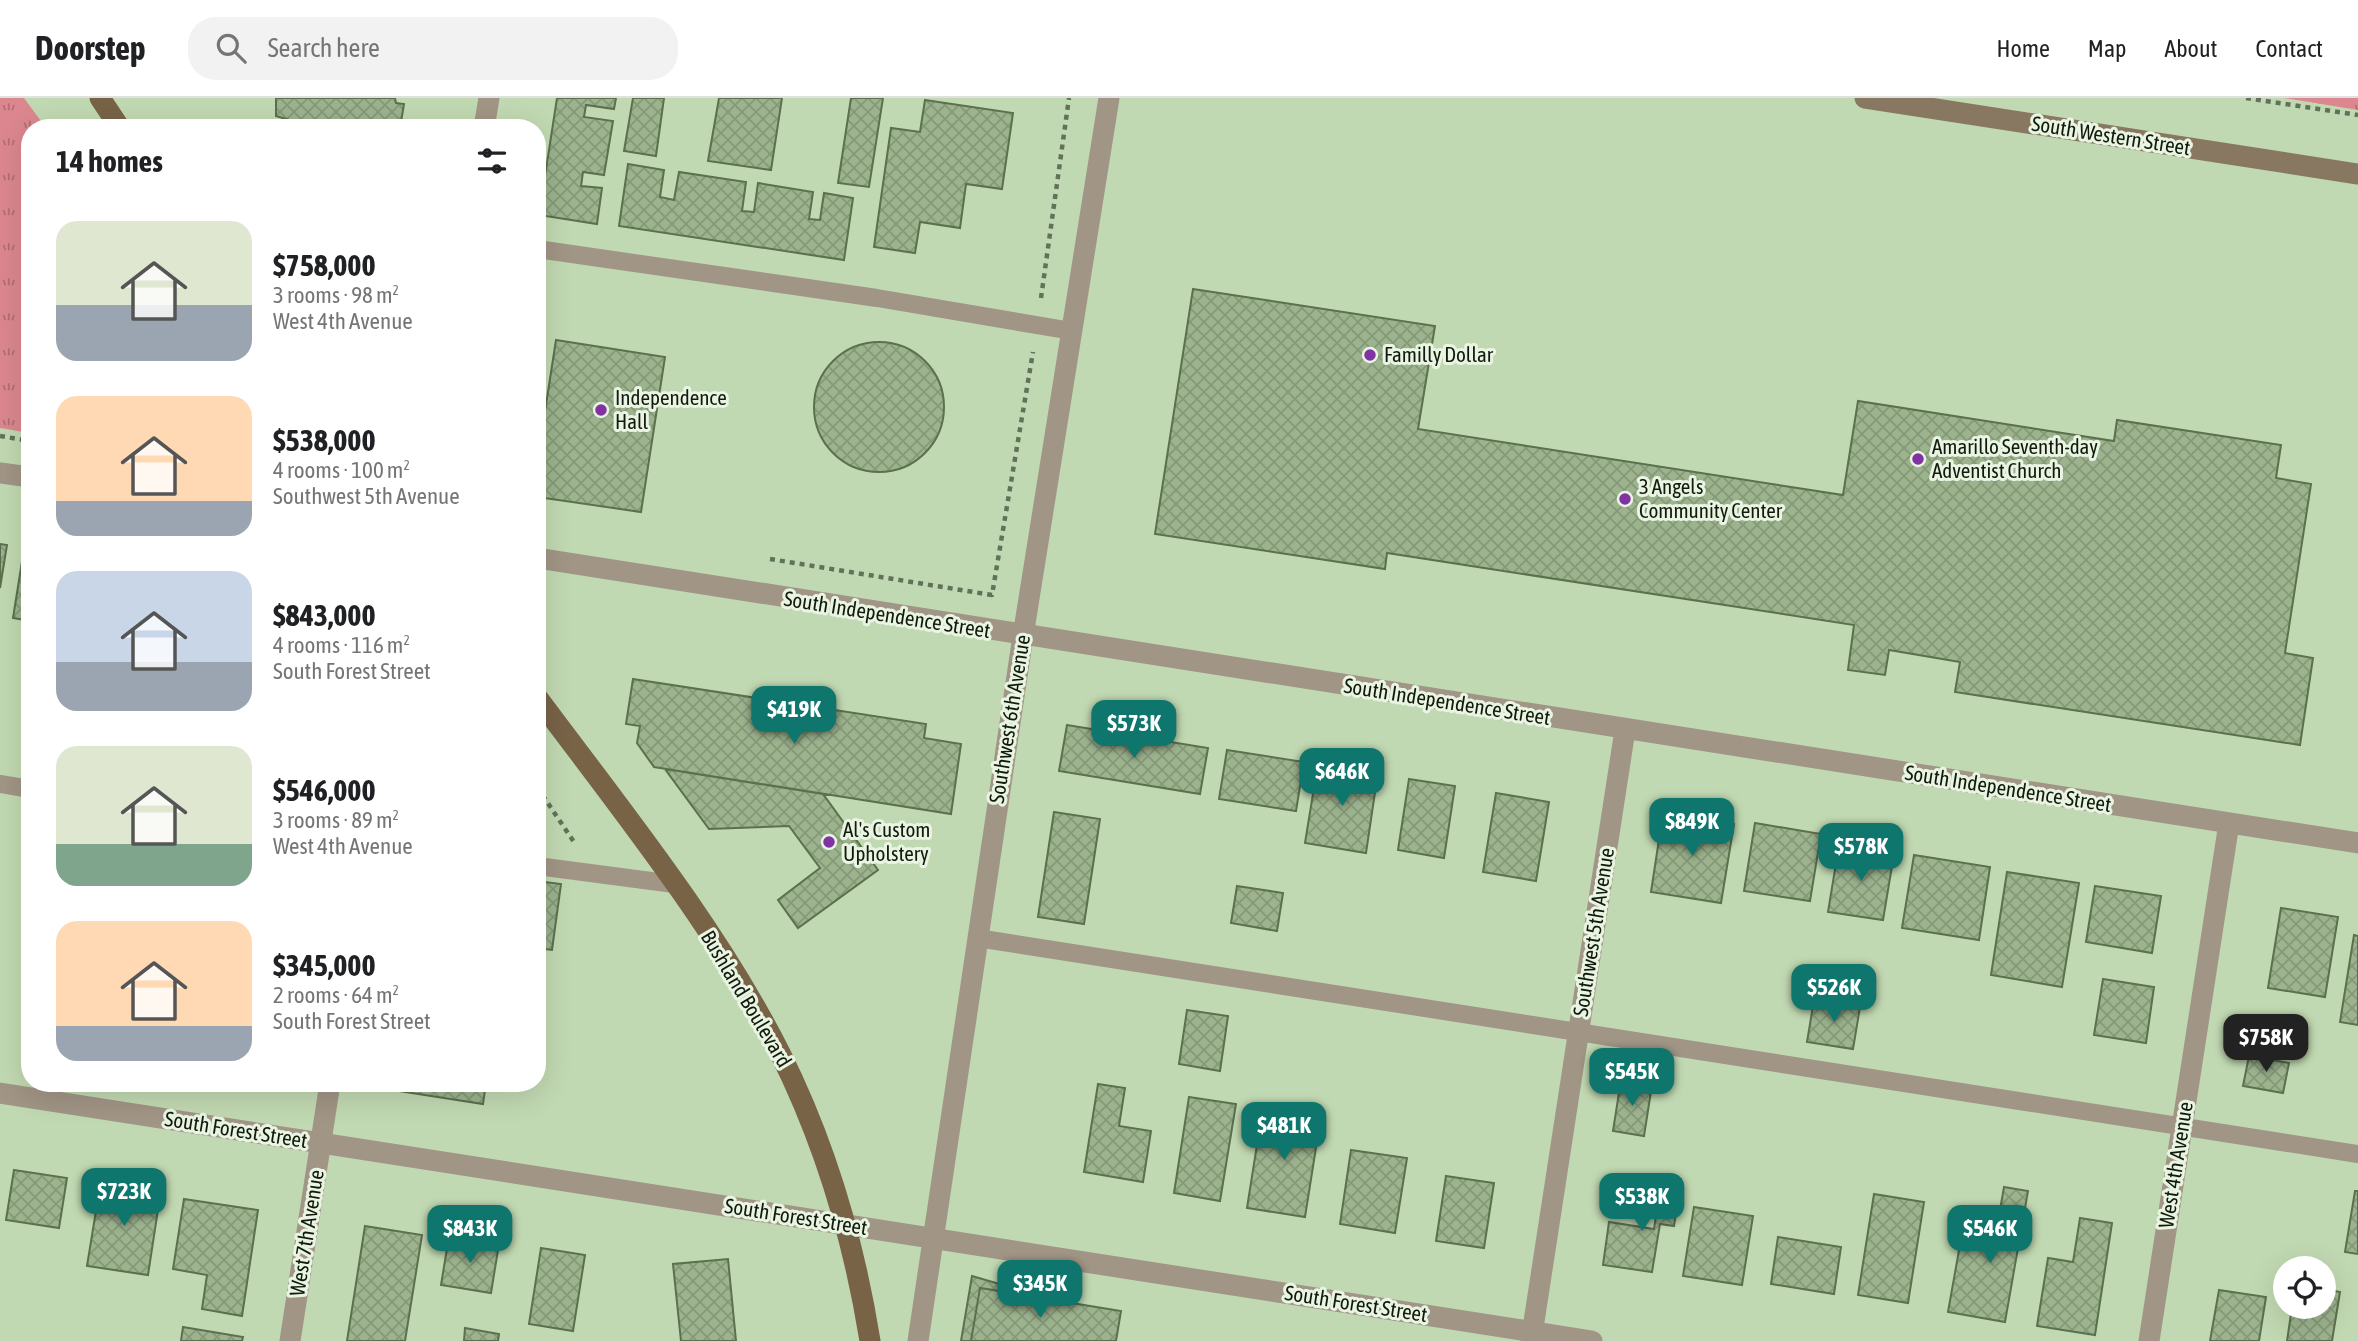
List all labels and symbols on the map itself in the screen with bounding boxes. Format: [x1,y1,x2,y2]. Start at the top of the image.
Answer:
street label: South Western Street [2030,111,2192,159]
place label: Familly Dollar [1384,342,1494,366]
marker: Familly Dollar [1362,347,1378,363]
place label: Independence Hall [615,385,727,433]
marker: Independence Hall [593,402,609,418]
place label: Amarillo Seventh-day Adventist Church [1932,434,2098,482]
marker: Amarillo Seventh-day Adventist Church [1910,451,1926,467]
place label: 3 Angels Community Center [1639,474,1783,522]
marker: 3 Angels Community Center [1617,491,1633,507]
street label: South Independence Street [782,586,992,642]
street label: Southwest 6th Avenue [984,633,1034,805]
street label: South Independence Street [1342,673,1552,729]
pin: $419K [745,686,843,746]
pin: $573K [1085,700,1183,760]
pin: $646K [1293,748,1391,808]
street label: South Independence Street [1903,760,2113,816]
pin: $849K [1643,798,1741,858]
place label: Al's Custom Upholstery [843,817,930,865]
pin: $578K [1812,824,1910,883]
marker: Al's Custom Upholstery [821,834,837,850]
street label: Southwest 5th Avenue [1568,846,1618,1018]
street label: Bushland Boulevard [697,926,797,1071]
pin: $526K [1785,964,1883,1024]
pin: $758K [2217,1014,2315,1074]
pin: $545K [1583,1048,1681,1108]
street label: West 4th Avenue [2153,1100,2197,1230]
pin: $481K [1235,1102,1333,1162]
street label: South Forest Street [163,1106,309,1152]
pin: $723K [75,1168,173,1228]
street label: West 7th Avenue [284,1168,328,1298]
pin: $538K [1593,1174,1691,1233]
street label: South Forest Street [723,1193,869,1239]
pin: $843K [421,1206,519,1265]
pin: $546K [1941,1206,2039,1265]
pin: $345K [991,1260,1089,1320]
street label: South Forest Street [1283,1280,1429,1326]

